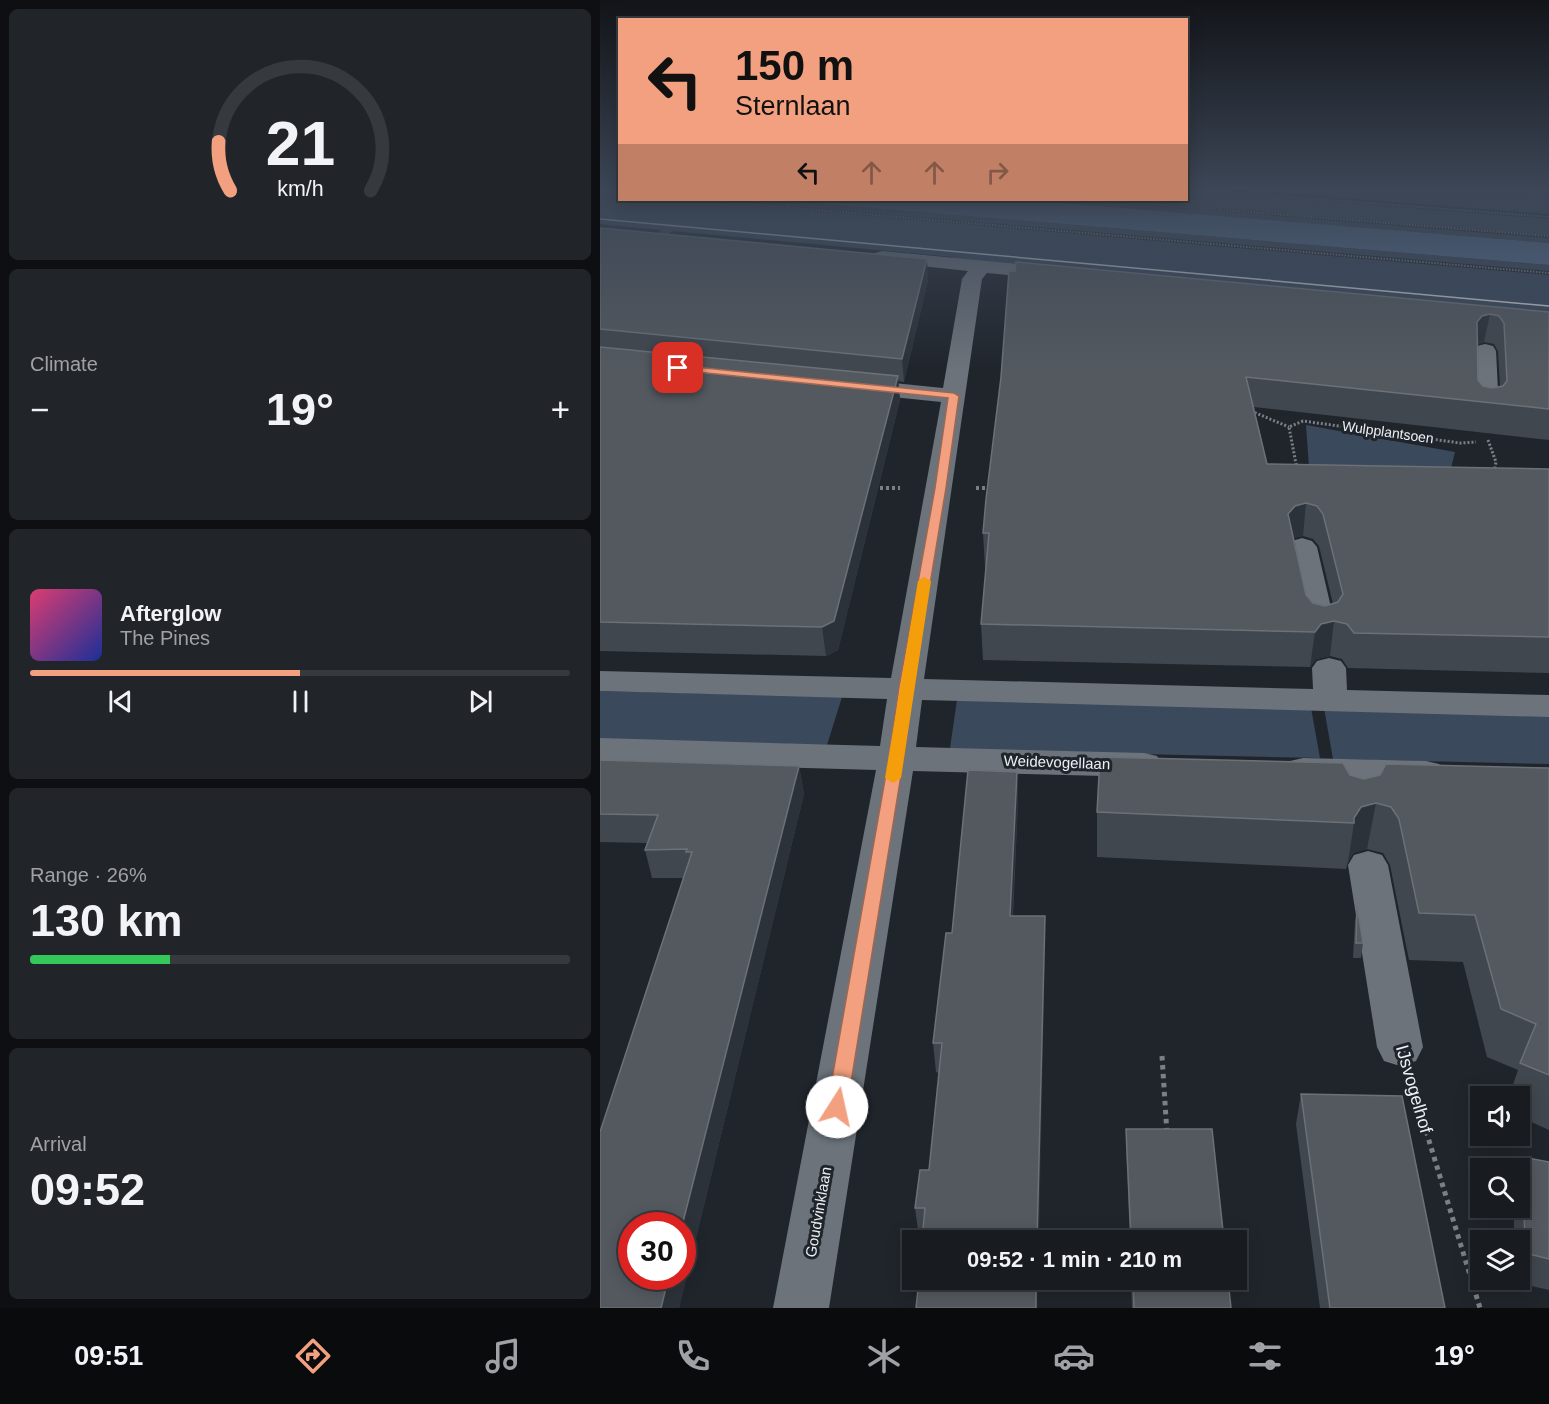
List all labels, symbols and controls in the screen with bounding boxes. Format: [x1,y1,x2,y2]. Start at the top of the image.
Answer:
icon: left [636,42,714,120]
text: 150 m [735,42,854,89]
text: Sternlaan [735,91,851,121]
text: 21 [265,110,335,179]
icon: left [792,156,825,189]
icon: ahead [855,156,888,189]
icon: ahead [918,156,951,189]
icon: right [981,156,1014,189]
text: km/h [277,178,323,202]
pin [652,342,703,393]
icon: arrive [661,351,694,384]
text: Climate [30,353,98,375]
text: 19° [266,384,334,435]
text: − [30,391,49,428]
text: + [551,391,570,428]
street label: Wulpplantsoen [1341,418,1435,446]
text: Afterglow [120,601,221,626]
text: The Pines [120,627,210,649]
icon: previous [104,685,137,718]
icon: pause [284,685,317,718]
icon: next [464,685,497,718]
street label: Weidevogellaan [1004,752,1110,772]
text: Range · 26% [30,864,147,886]
text: 130 km [30,895,183,946]
street label: IJsvogelhof [1392,1042,1436,1136]
position arrow [805,1075,869,1139]
map controls [1470,1086,1530,1290]
button: sound [1470,1086,1530,1146]
text: Arrival [30,1133,87,1155]
button: search [1470,1158,1530,1218]
text: 09:52 [30,1164,145,1215]
street label: Goudvinklaan [802,1165,834,1259]
speed limit sign: 30 [618,1212,696,1290]
button: layers [1470,1230,1530,1290]
text: 09:52 · 1 min · 210 m [967,1247,1182,1272]
icon: directions [292,1335,334,1377]
icon: music [482,1335,524,1377]
icon: phone [672,1335,714,1377]
icon: climate [863,1335,905,1377]
icon: car [1053,1335,1095,1377]
icon: filters [1244,1335,1286,1377]
text: 09:51 [74,1341,143,1371]
text: 19° [1434,1341,1475,1371]

